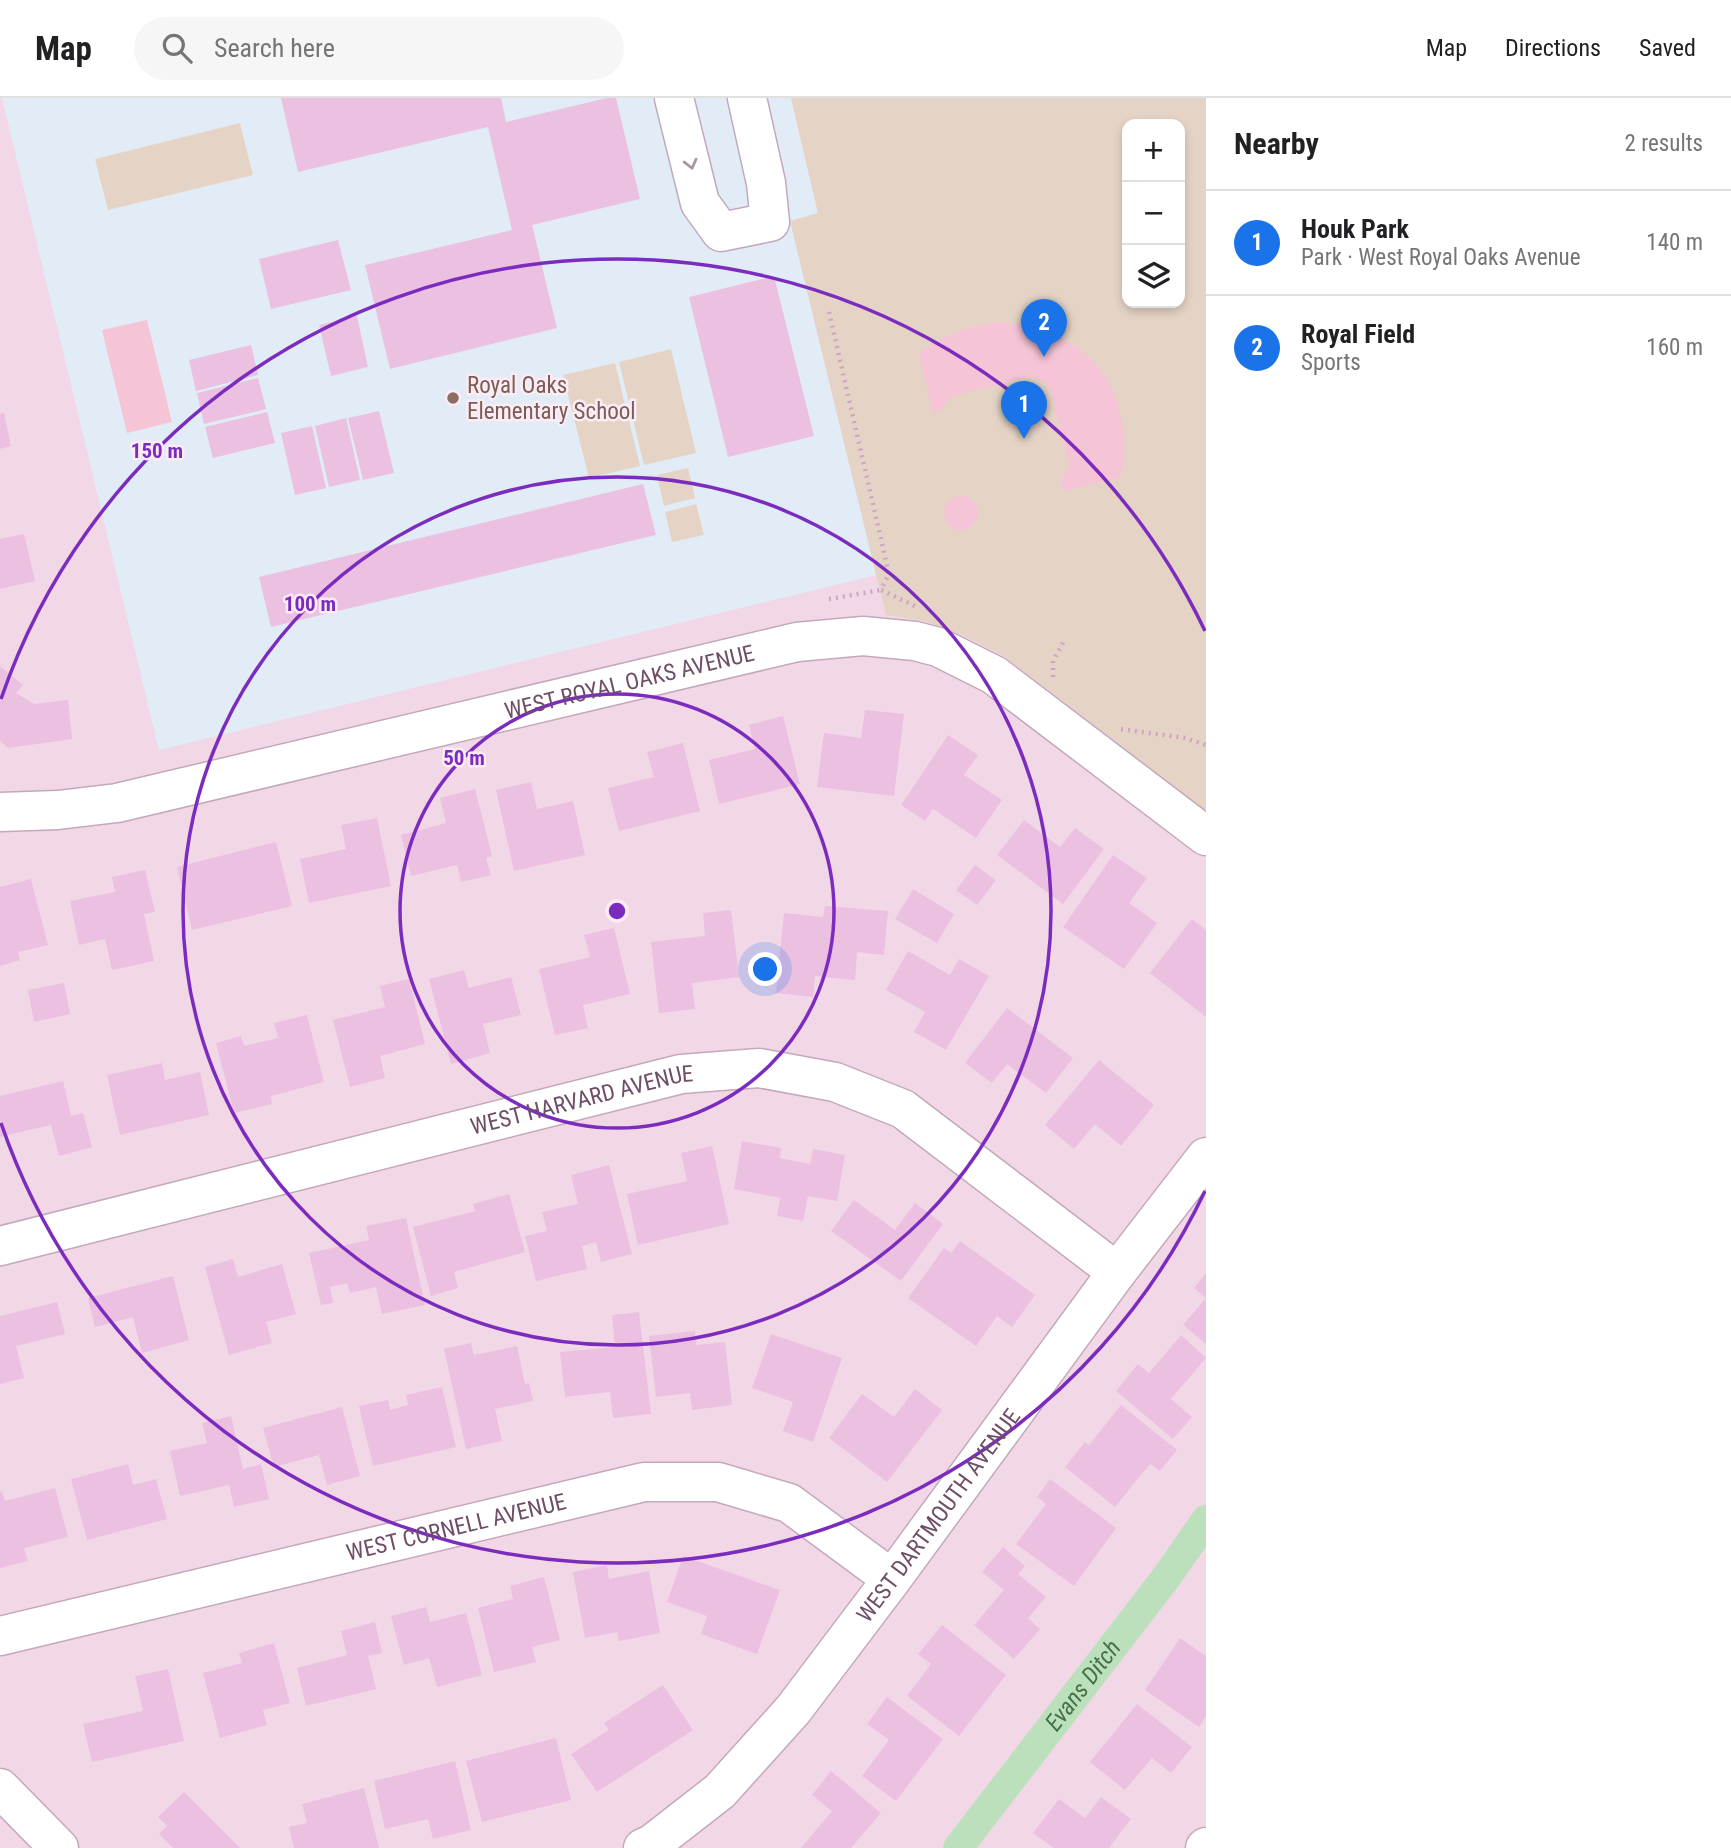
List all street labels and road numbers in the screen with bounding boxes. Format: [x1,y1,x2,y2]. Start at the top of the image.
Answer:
street label: WEST ROYAL OAKS AVENUE [502,639,757,724]
street label: WEST HARVARD AVENUE [468,1060,694,1140]
street label: WEST DARTMOUTH AVENUE [851,1403,1026,1627]
street label: WEST CORNELL AVENUE [344,1488,569,1566]

